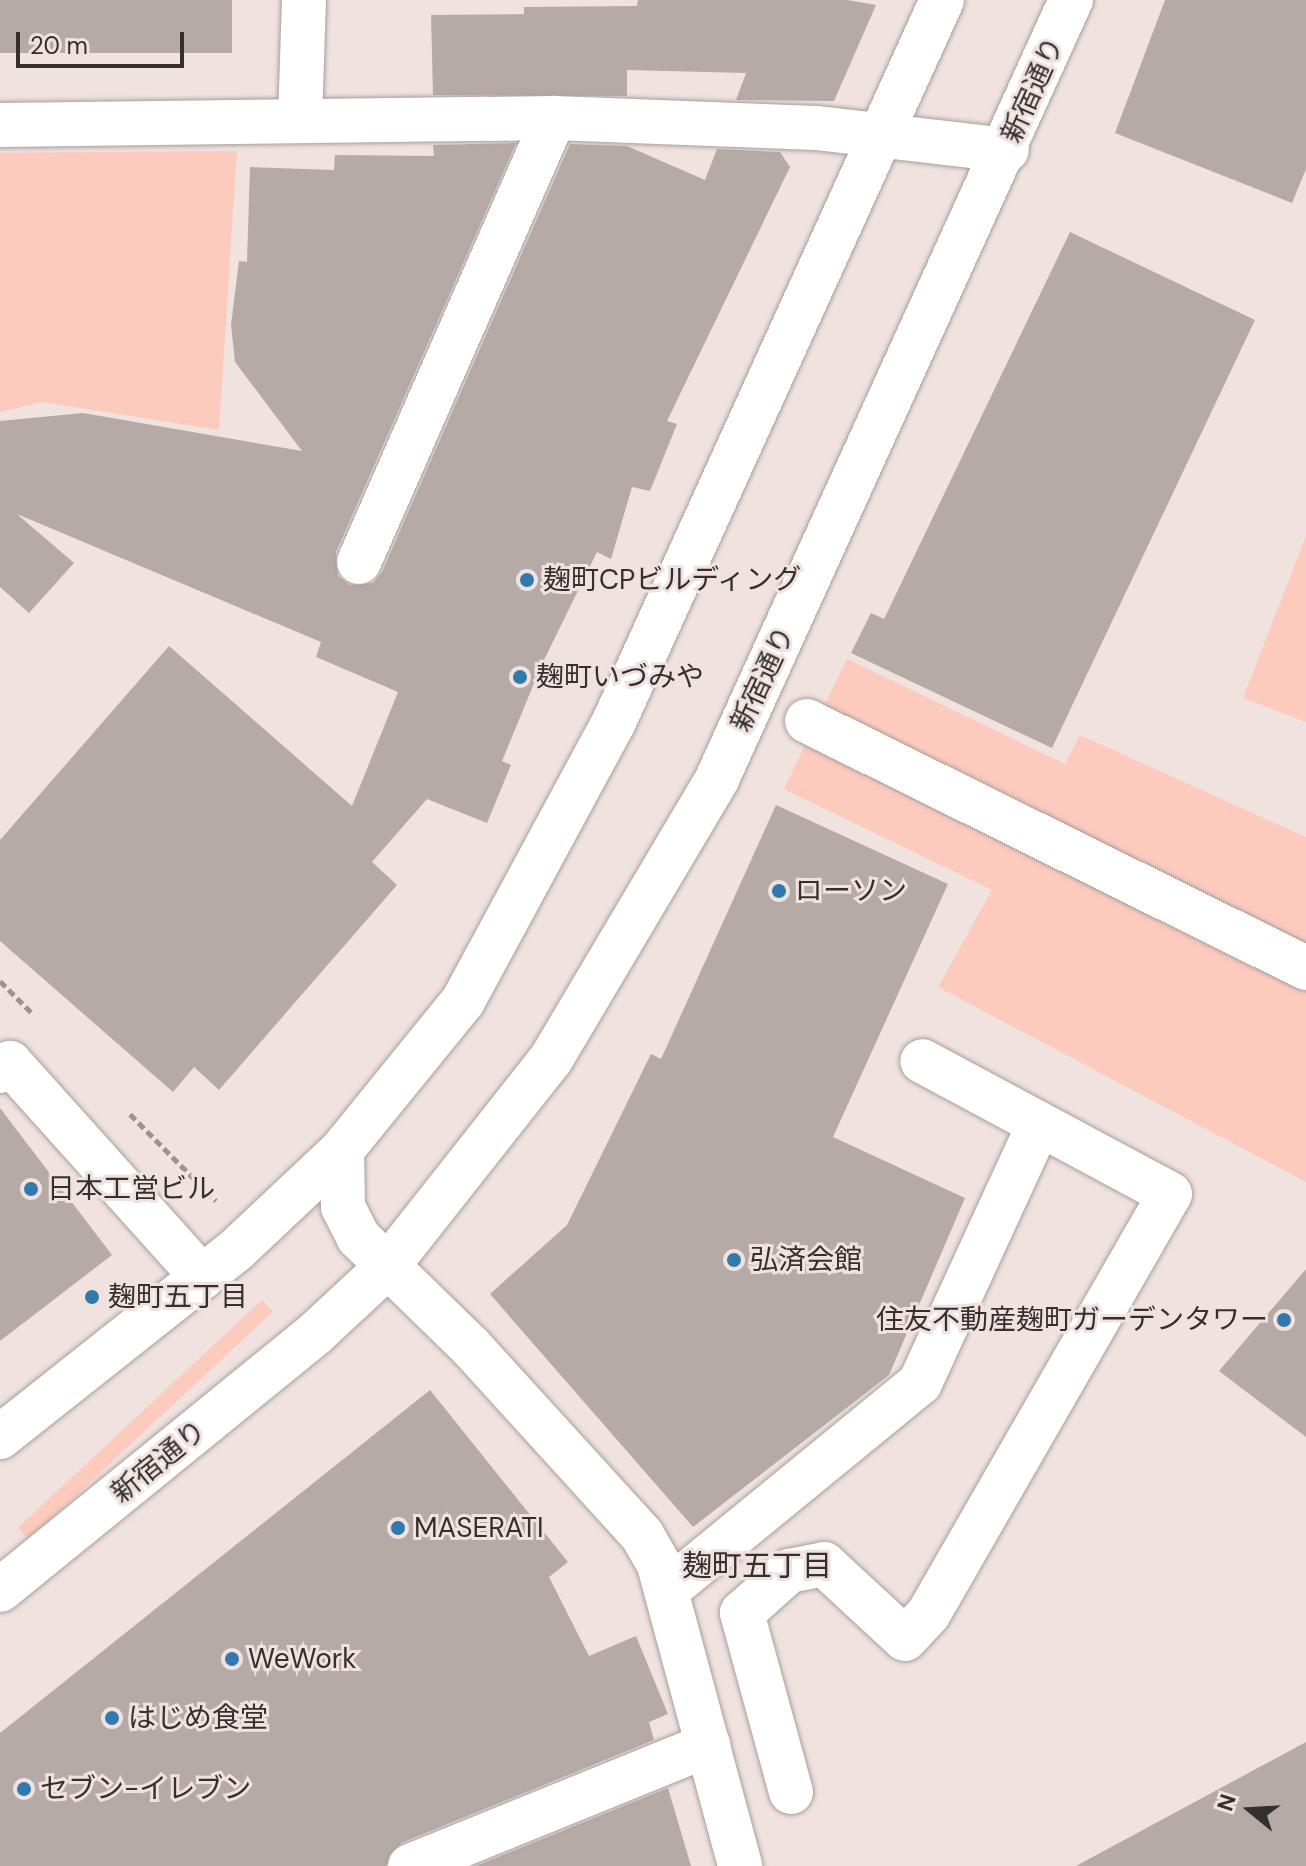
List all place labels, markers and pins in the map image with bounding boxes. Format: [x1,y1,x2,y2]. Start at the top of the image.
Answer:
place label: 麹町CPビルディング [543,563,803,597]
marker: 麹町CPビルディング [518,571,536,589]
place label: 麹町いづみや [536,660,704,694]
marker: 麹町いづみや [511,668,529,686]
place label: ローソン [795,874,907,908]
marker: ローソン [770,882,788,900]
place label: 日本工営ビル [47,1172,215,1206]
marker: 日本工営ビル [22,1180,40,1198]
place label: 弘済会館 [750,1243,862,1277]
marker: 弘済会館 [725,1251,743,1269]
place label: 麹町五丁目 [108,1280,248,1314]
marker: 麹町五丁目 [83,1288,101,1306]
place label: 住友不動産麹町ガーデンタワー [876,1303,1268,1337]
marker: 住友不動産麹町ガーデンタワー [1275,1311,1293,1329]
place label: MASERATI [414,1511,543,1545]
marker: MASERATI [389,1519,407,1537]
place label: WeWork [248,1642,356,1676]
marker: WeWork [223,1650,241,1668]
place label: はじめ食堂 [128,1701,268,1735]
marker: はじめ食堂 [103,1709,121,1727]
place label: セブン-イレブン [40,1772,251,1806]
marker: セブン-イレブン [15,1780,33,1798]

